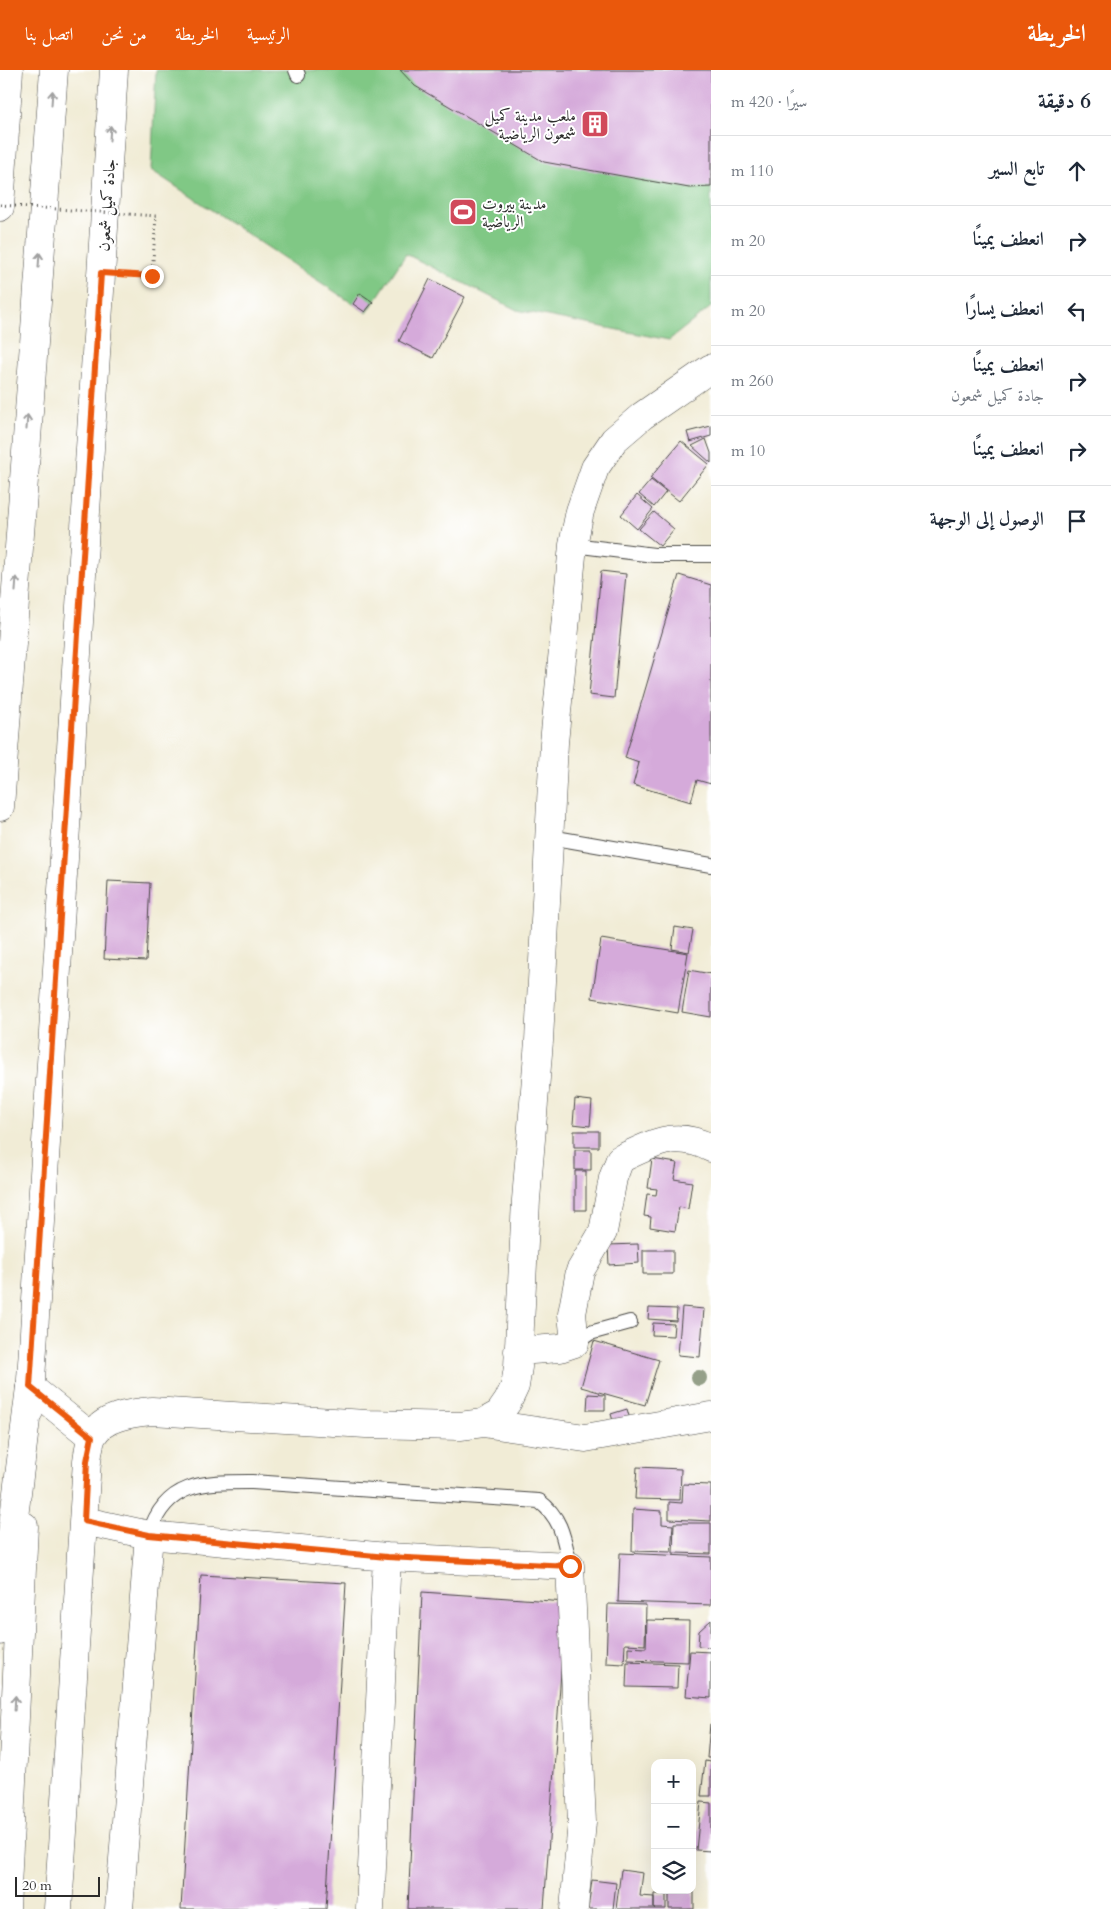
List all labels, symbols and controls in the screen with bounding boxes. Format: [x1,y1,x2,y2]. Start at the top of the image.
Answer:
text: الخريطة [1028,17,1086,50]
text: اتصل بنا [25,22,73,47]
text: من نحن [101,22,147,47]
text: الخريطة [175,22,219,47]
text: الرئيسية [247,22,290,47]
text: 6 دقيقة [1038,87,1091,116]
one-way arrow [47,90,56,106]
text: سيرًا · 420 m [731,91,807,113]
place label: ملعب مدينة كميل شمعون الرياضية [484,105,576,145]
building icon: ملعب مدينة كميل شمعون الرياضية [580,109,610,139]
one-way arrow [106,126,115,142]
text: تابع السير [989,156,1044,182]
icon: ahead [1063,157,1091,185]
street label: جادة كميل شمعون [93,158,121,252]
text: 110 m [731,160,773,182]
place label: مدينة بيروت الرياضية [482,193,547,233]
sports icon: مدينة بيروت الرياضية [448,197,478,227]
text: انعطف يمينًا [973,226,1044,252]
icon: right [1063,227,1091,255]
text: 20 m [731,230,765,252]
one-way arrow [35,252,44,268]
route end [141,265,164,288]
text: انعطف يسارًا [965,296,1044,322]
icon: left [1063,297,1091,325]
text: 20 m [731,300,765,322]
text: انعطف يمينًا [973,352,1044,378]
icon: right [1063,367,1091,395]
text: 260 m [731,370,773,392]
text: جادة كميل شمعون [951,385,1044,407]
one-way arrow [23,414,32,430]
text: انعطف يمينًا [973,436,1044,462]
icon: right [1063,437,1091,465]
text: 10 m [731,440,765,462]
text: الوصول إلى الوجهة [930,506,1044,532]
icon: arrive [1063,507,1091,535]
one-way arrow [11,576,20,592]
route start [559,1555,582,1578]
one-way arrow [11,1695,20,1711]
map controls [651,1759,696,1894]
button: + [651,1759,696,1804]
button: − [651,1804,696,1849]
button: layers [651,1849,696,1894]
scale bar [15,1874,100,1897]
text: 20 m [22,1876,52,1895]

